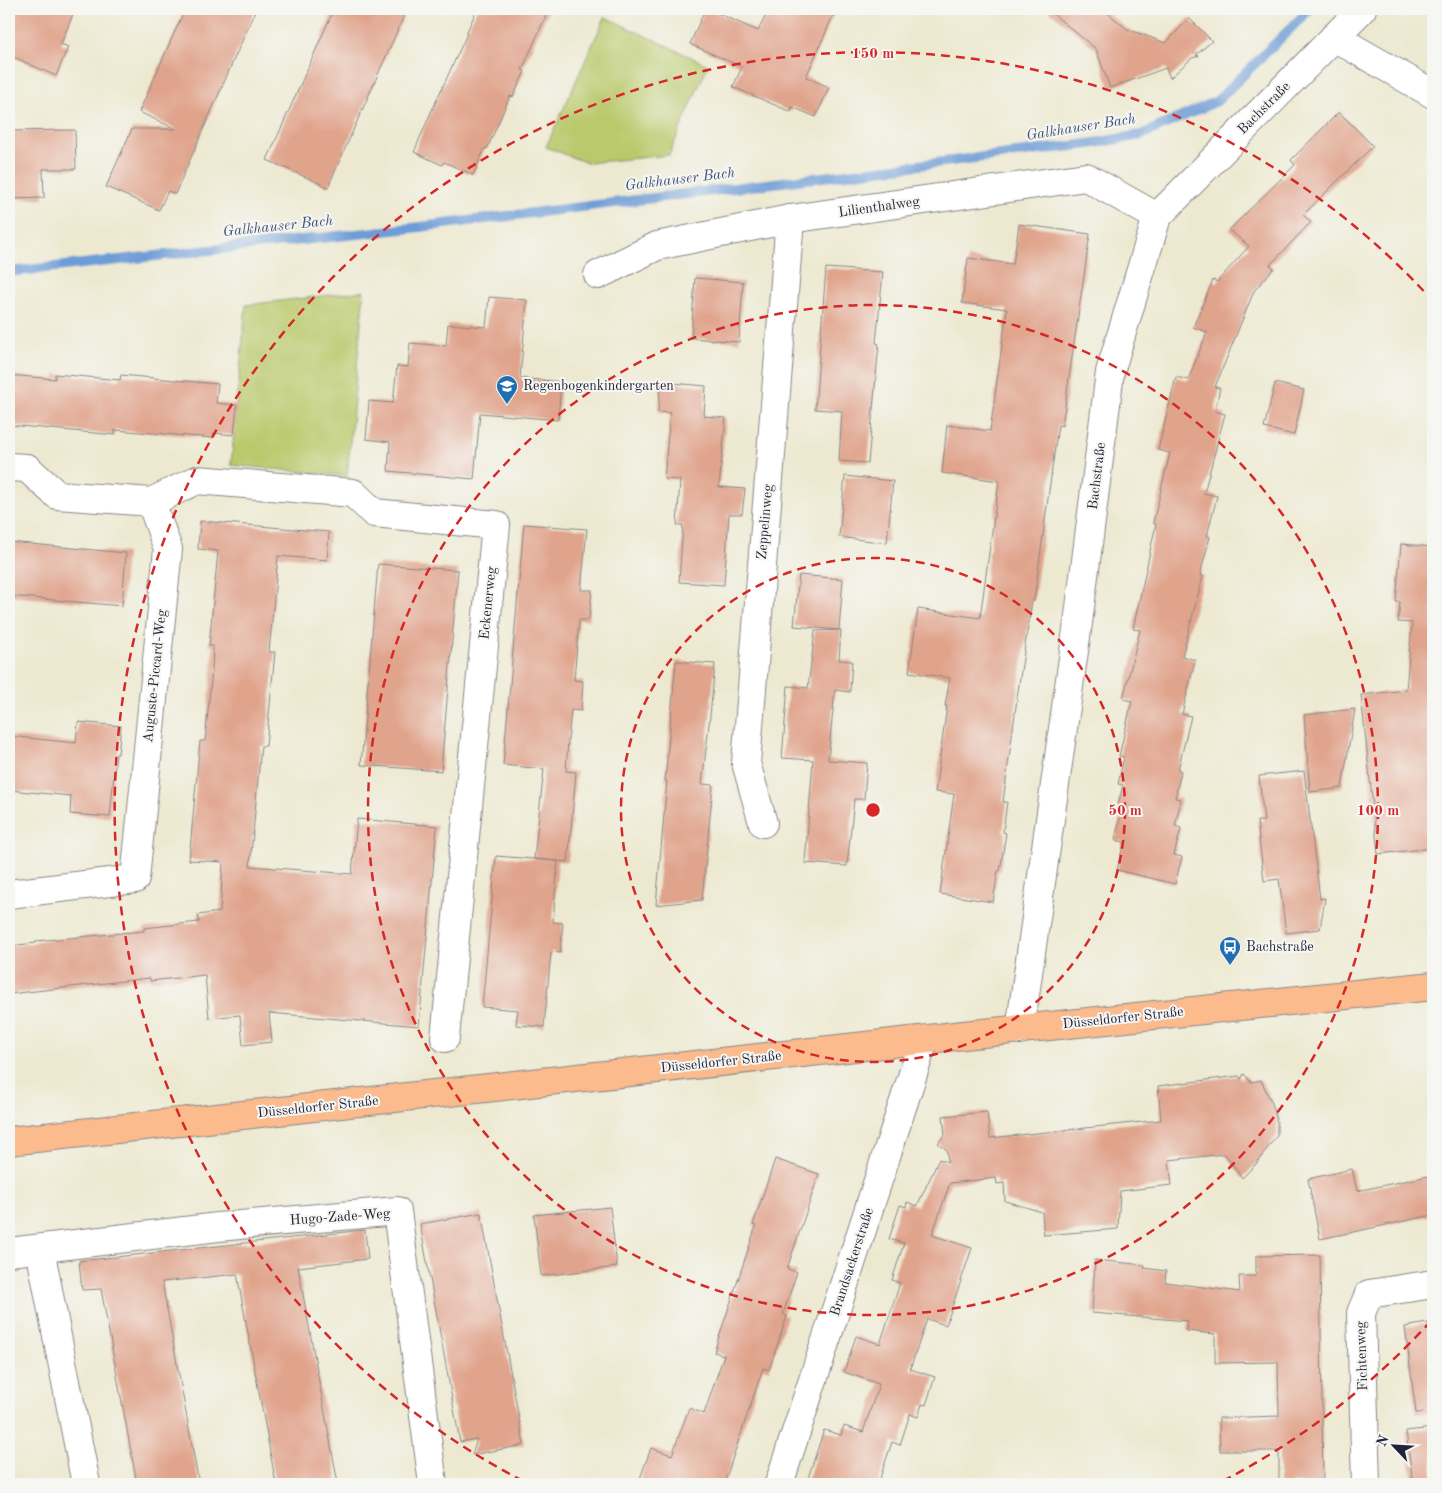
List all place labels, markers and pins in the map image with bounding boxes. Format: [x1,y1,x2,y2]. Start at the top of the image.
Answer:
school or university icon: Regenbogenkindergarten [495,374,519,405]
place label: Regenbogenkindergarten [523,379,674,393]
centre of rings [864,801,882,819]
bus stop icon: Bachstraße [1218,935,1242,966]
place label: Bachstraße [1246,940,1314,954]

